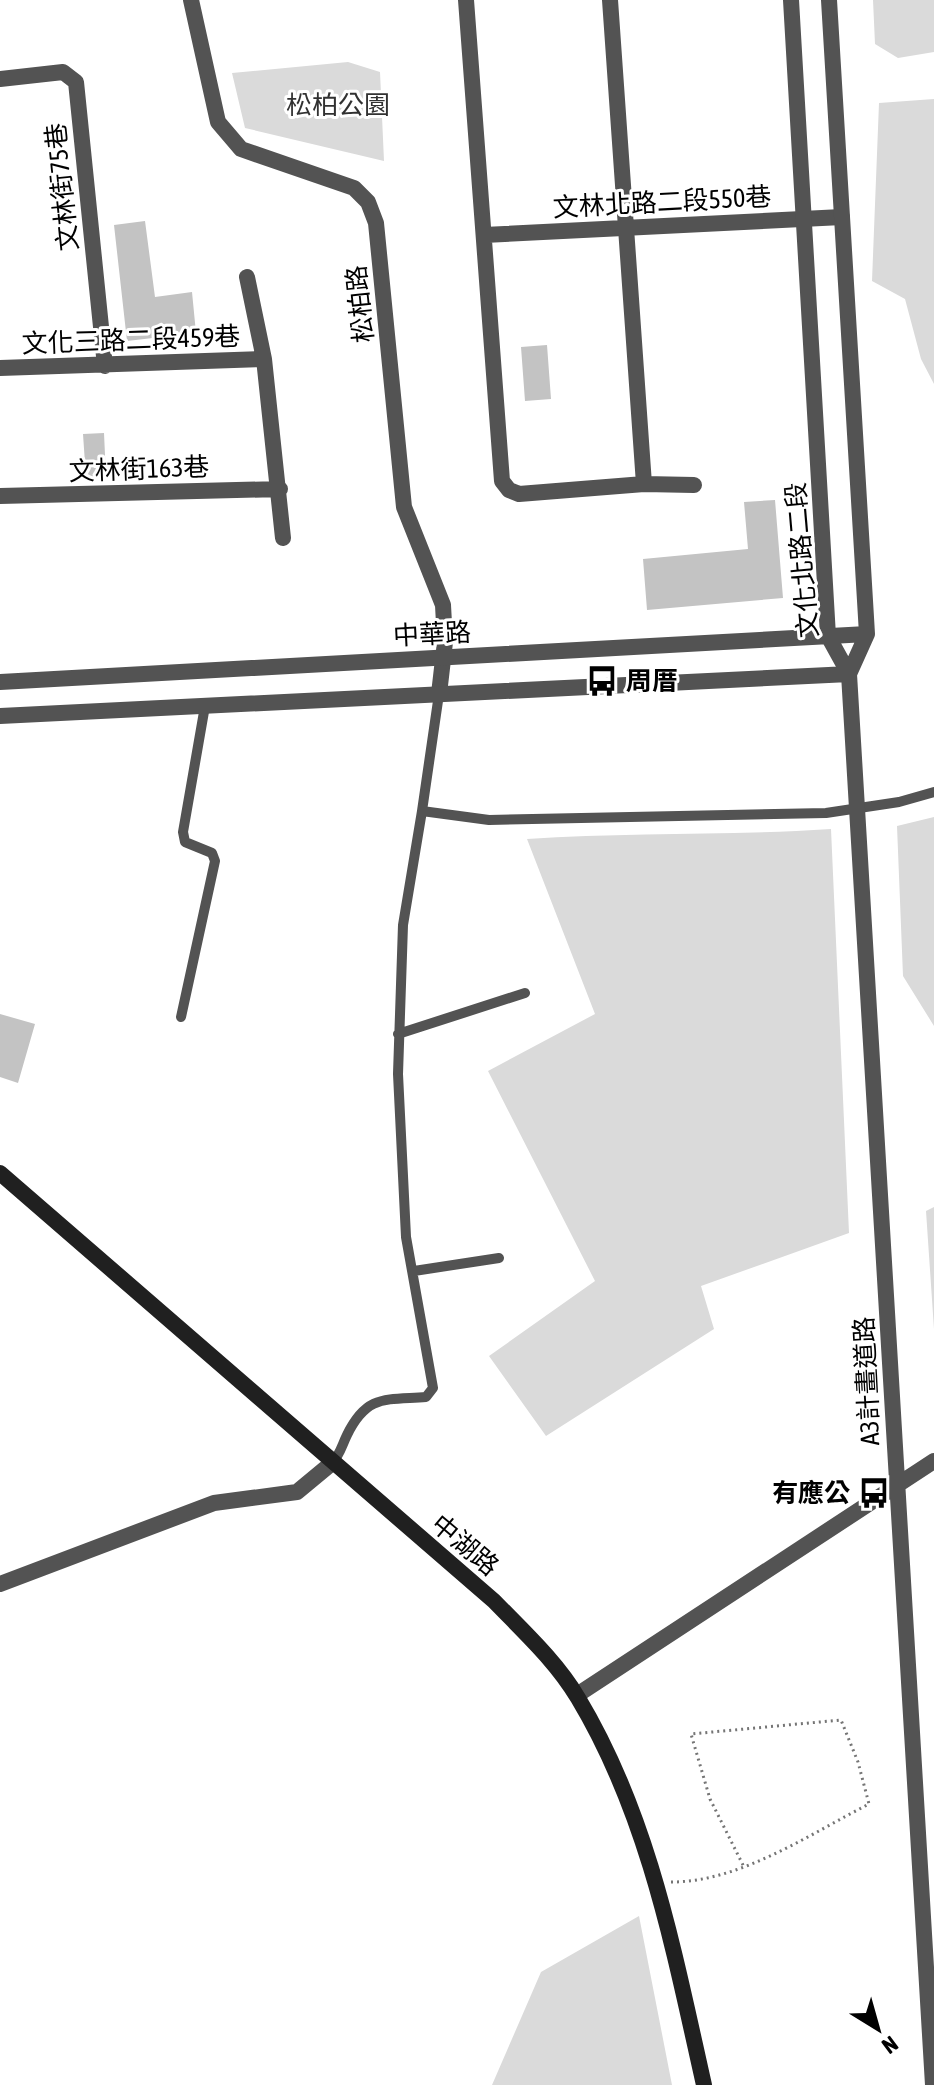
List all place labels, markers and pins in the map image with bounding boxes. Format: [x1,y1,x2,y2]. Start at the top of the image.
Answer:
bus stop icon: 周厝 [585,664,619,698]
place label: 周厝 [626,666,678,696]
bus stop icon: 有應公 [857,1476,891,1510]
place label: 有應公 [772,1478,850,1508]

